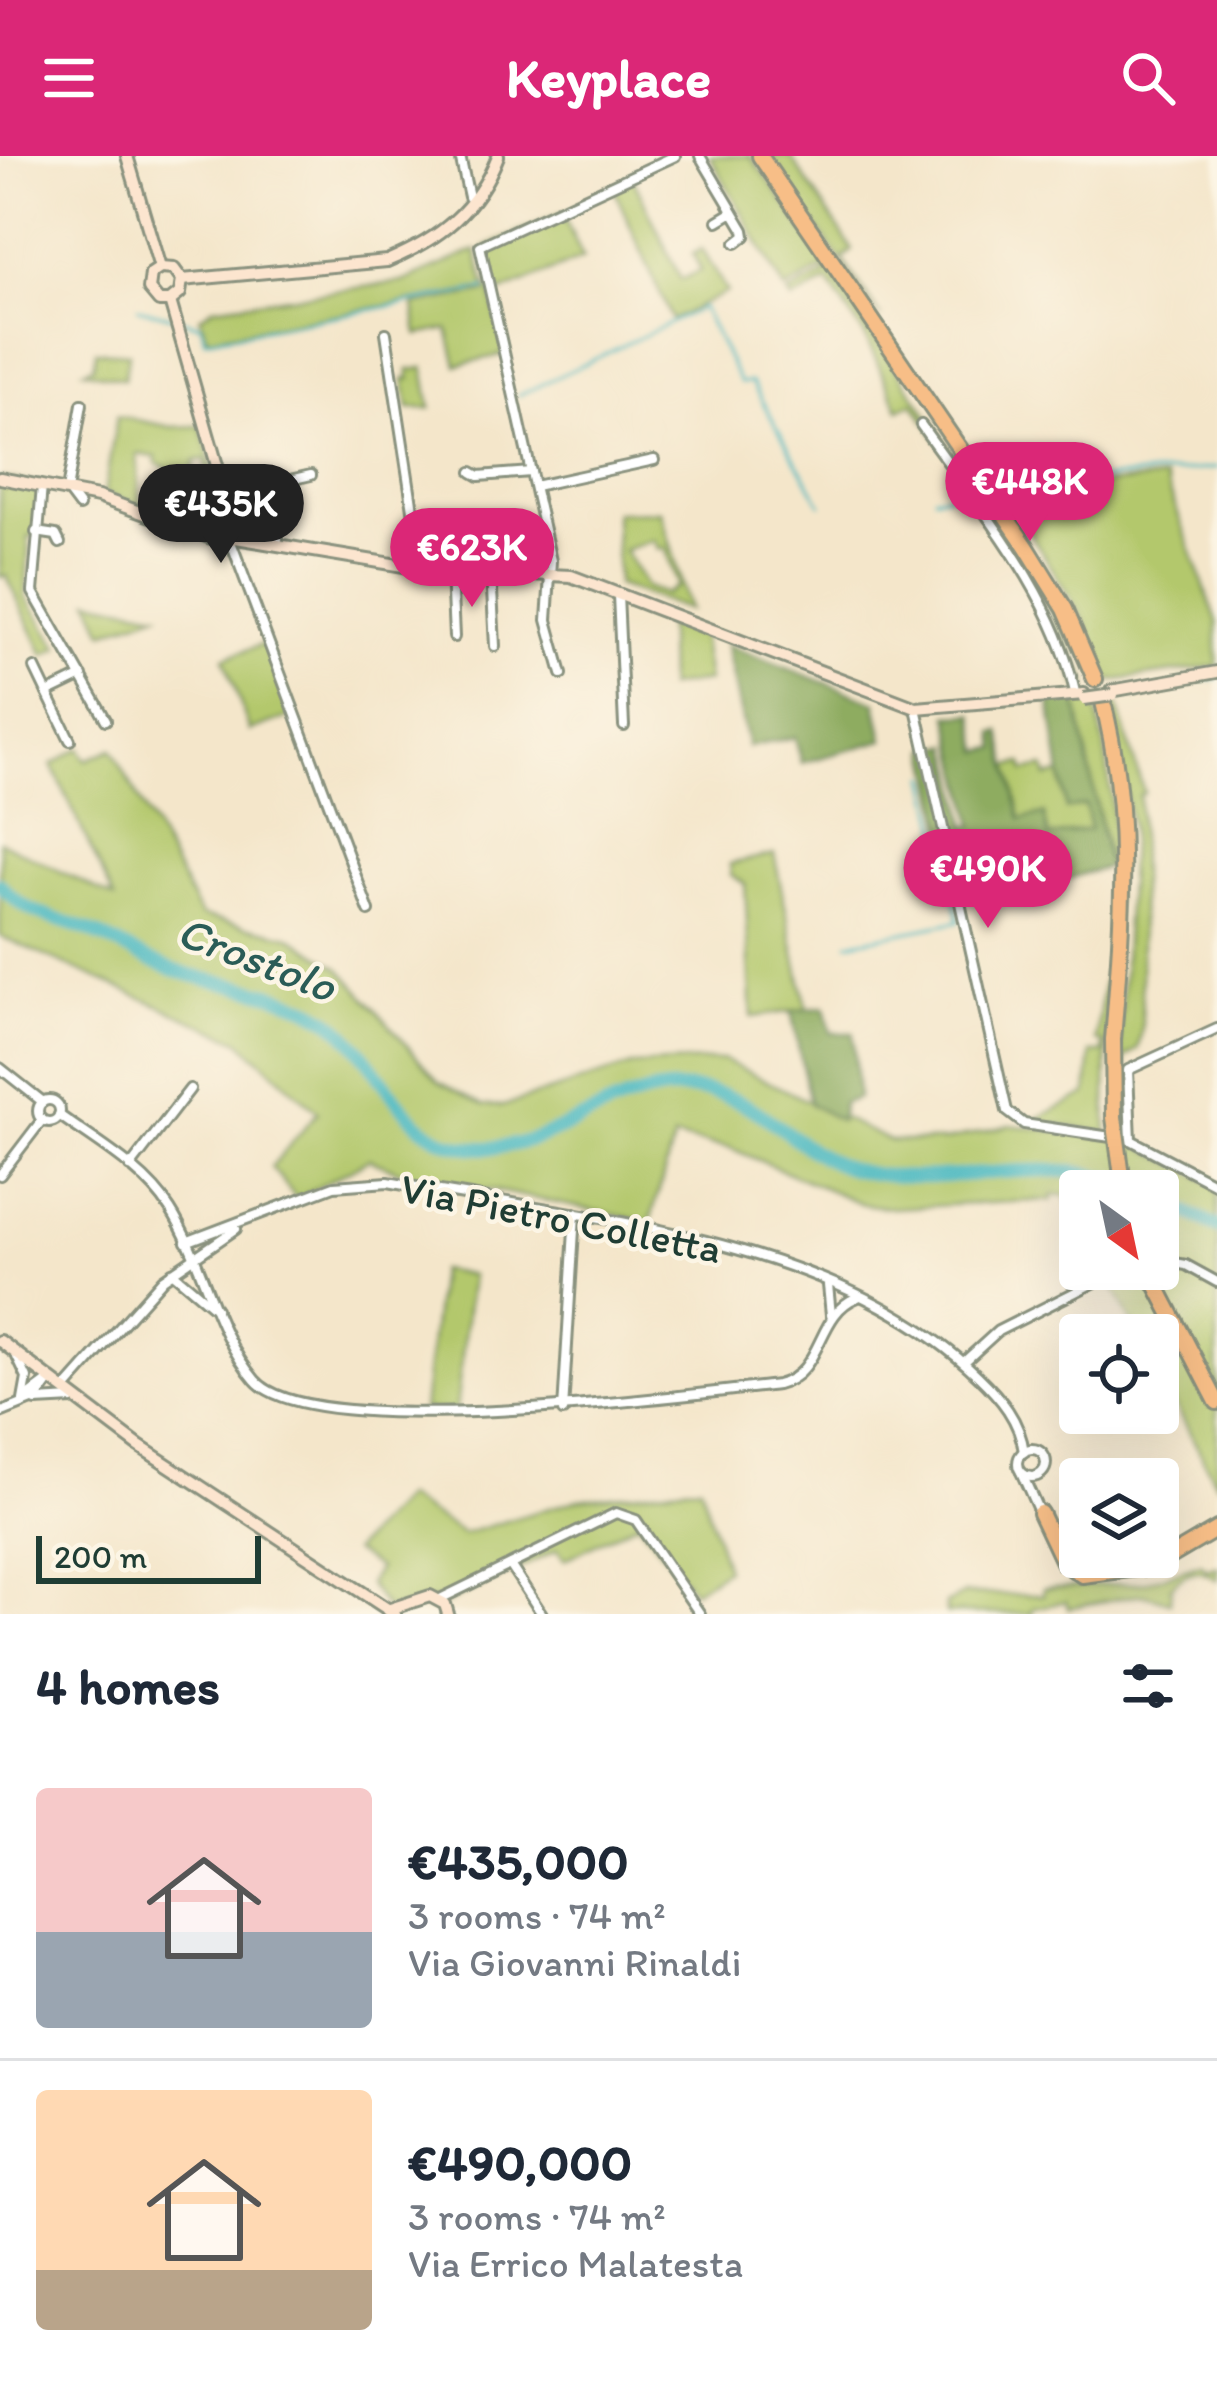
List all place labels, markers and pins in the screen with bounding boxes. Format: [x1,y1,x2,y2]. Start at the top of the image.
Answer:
pin: €448K [946,442,1114,544]
pin: €435K [137,464,305,566]
pin: €623K [388,508,556,610]
pin: €490K [904,829,1072,931]

